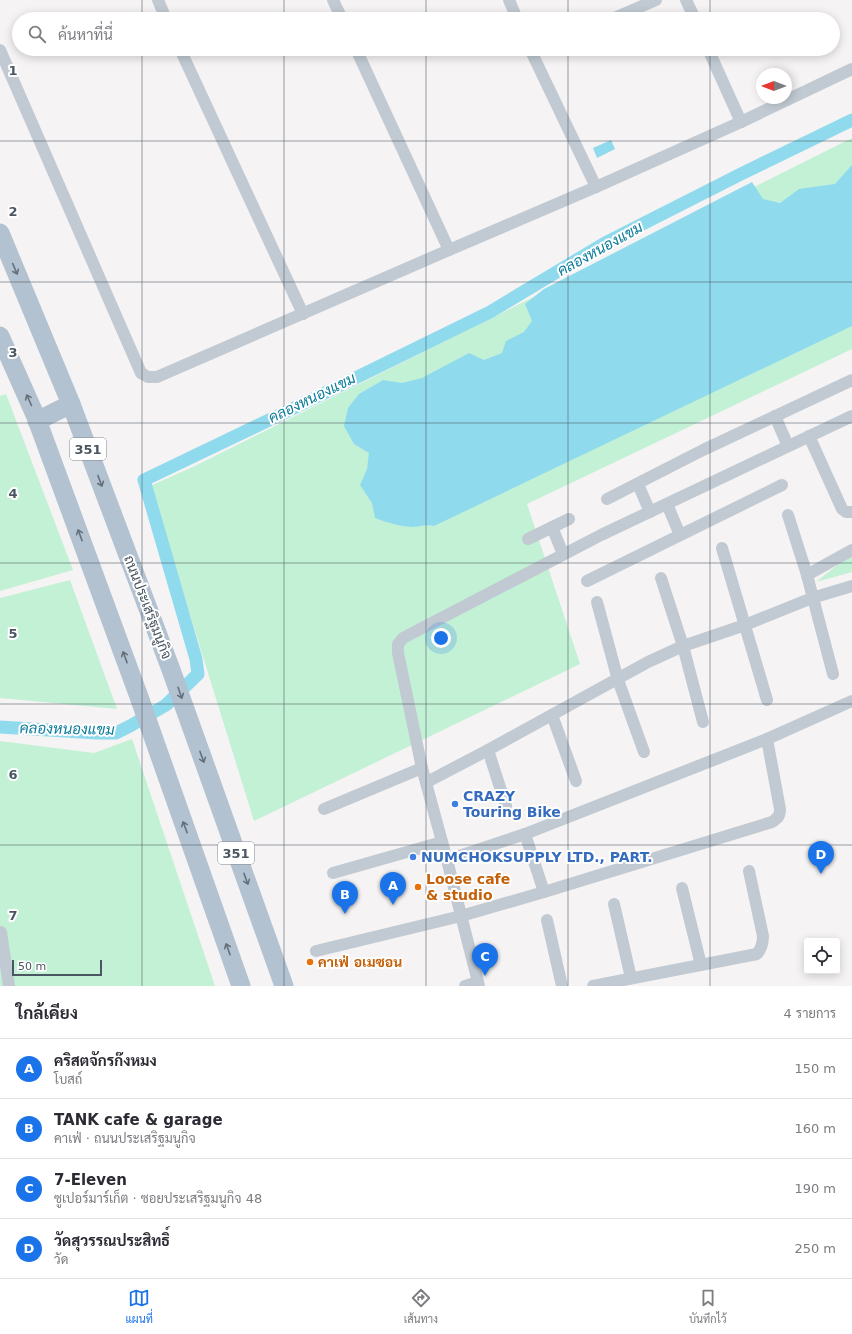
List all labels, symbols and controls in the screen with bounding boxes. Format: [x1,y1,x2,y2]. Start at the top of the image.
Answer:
search box [12,12,840,56]
icon: search [26,23,48,45]
text: ค้นหาที่นี่ [58,26,113,44]
text: 1 [8,63,18,78]
north arrow [756,68,792,104]
text: 2 [8,204,18,219]
water label: คลองหนองแขม [554,218,646,280]
one-way arrow [12,263,19,275]
text: 3 [8,345,18,360]
water label: คลองหนองแขม [265,369,359,427]
one-way arrow [25,395,32,407]
road number: 351 [70,438,106,460]
one-way arrow [97,474,105,486]
text: 4 [8,486,18,501]
one-way arrow [75,530,83,542]
street label: ถนนประเสริฐมนูกิจ [119,553,175,662]
text: 5 [8,626,18,641]
your location [431,628,451,648]
one-way arrow [120,651,128,663]
one-way arrow [176,687,184,699]
water label: คลองหนองแขม [19,719,115,739]
one-way arrow [199,750,206,763]
text: 6 [8,767,18,782]
place label: CRAZY Touring Bike [463,788,561,820]
marker: CRAZY Touring Bike [450,799,460,809]
one-way arrow [180,821,188,833]
pin: D [808,841,834,874]
road number: 351 [218,842,254,864]
place label: NUMCHOKSUPPLY LTD., PART. [421,849,652,865]
marker: NUMCHOKSUPPLY LTD., PART. [408,852,418,862]
place label: Loose cafe & studio [426,871,510,903]
pin: A [380,872,406,905]
one-way arrow [242,873,250,885]
pin: B [332,881,358,914]
marker: Loose cafe & studio [413,882,423,892]
text: 7 [8,908,18,923]
map controls [804,938,840,974]
button: locate [804,938,840,974]
pin: C [472,943,498,976]
one-way arrow [224,944,232,956]
place label: คาเฟ่ อเมซอน [318,954,402,970]
marker: คาเฟ่ อเมซอน [305,957,315,967]
scale bar [12,958,102,977]
text: 50 m [18,960,46,973]
text: ใกล้เคียง [16,1003,78,1023]
text: 4 รายการ [783,1006,836,1021]
text: คริสตจักรก๊งหมง [54,1052,157,1070]
text: A [24,1061,34,1076]
text: 150 m [794,1061,836,1076]
text: โบสถ์ [54,1072,82,1087]
text: TANK cafe & garage [54,1111,223,1129]
text: B [24,1121,34,1136]
text: 160 m [794,1121,836,1136]
text: คาเฟ่ · ถนนประเสริฐมนูกิจ [54,1131,196,1146]
text: 7-Eleven [54,1171,127,1189]
text: C [24,1181,34,1196]
text: 190 m [794,1181,836,1196]
text: ซูเปอร์มาร์เก็ต · ซอยประเสริฐมนูกิจ 48 [54,1191,262,1206]
text: วัดสุวรรณประสิทธิ์ [54,1232,170,1250]
text: D [24,1241,34,1256]
text: 250 m [794,1241,836,1256]
text: วัด [54,1252,68,1267]
tab: แผนที่ [125,1287,153,1326]
tab: เส้นทาง [404,1287,438,1326]
tab: บันทึกไว้ [689,1287,727,1326]

